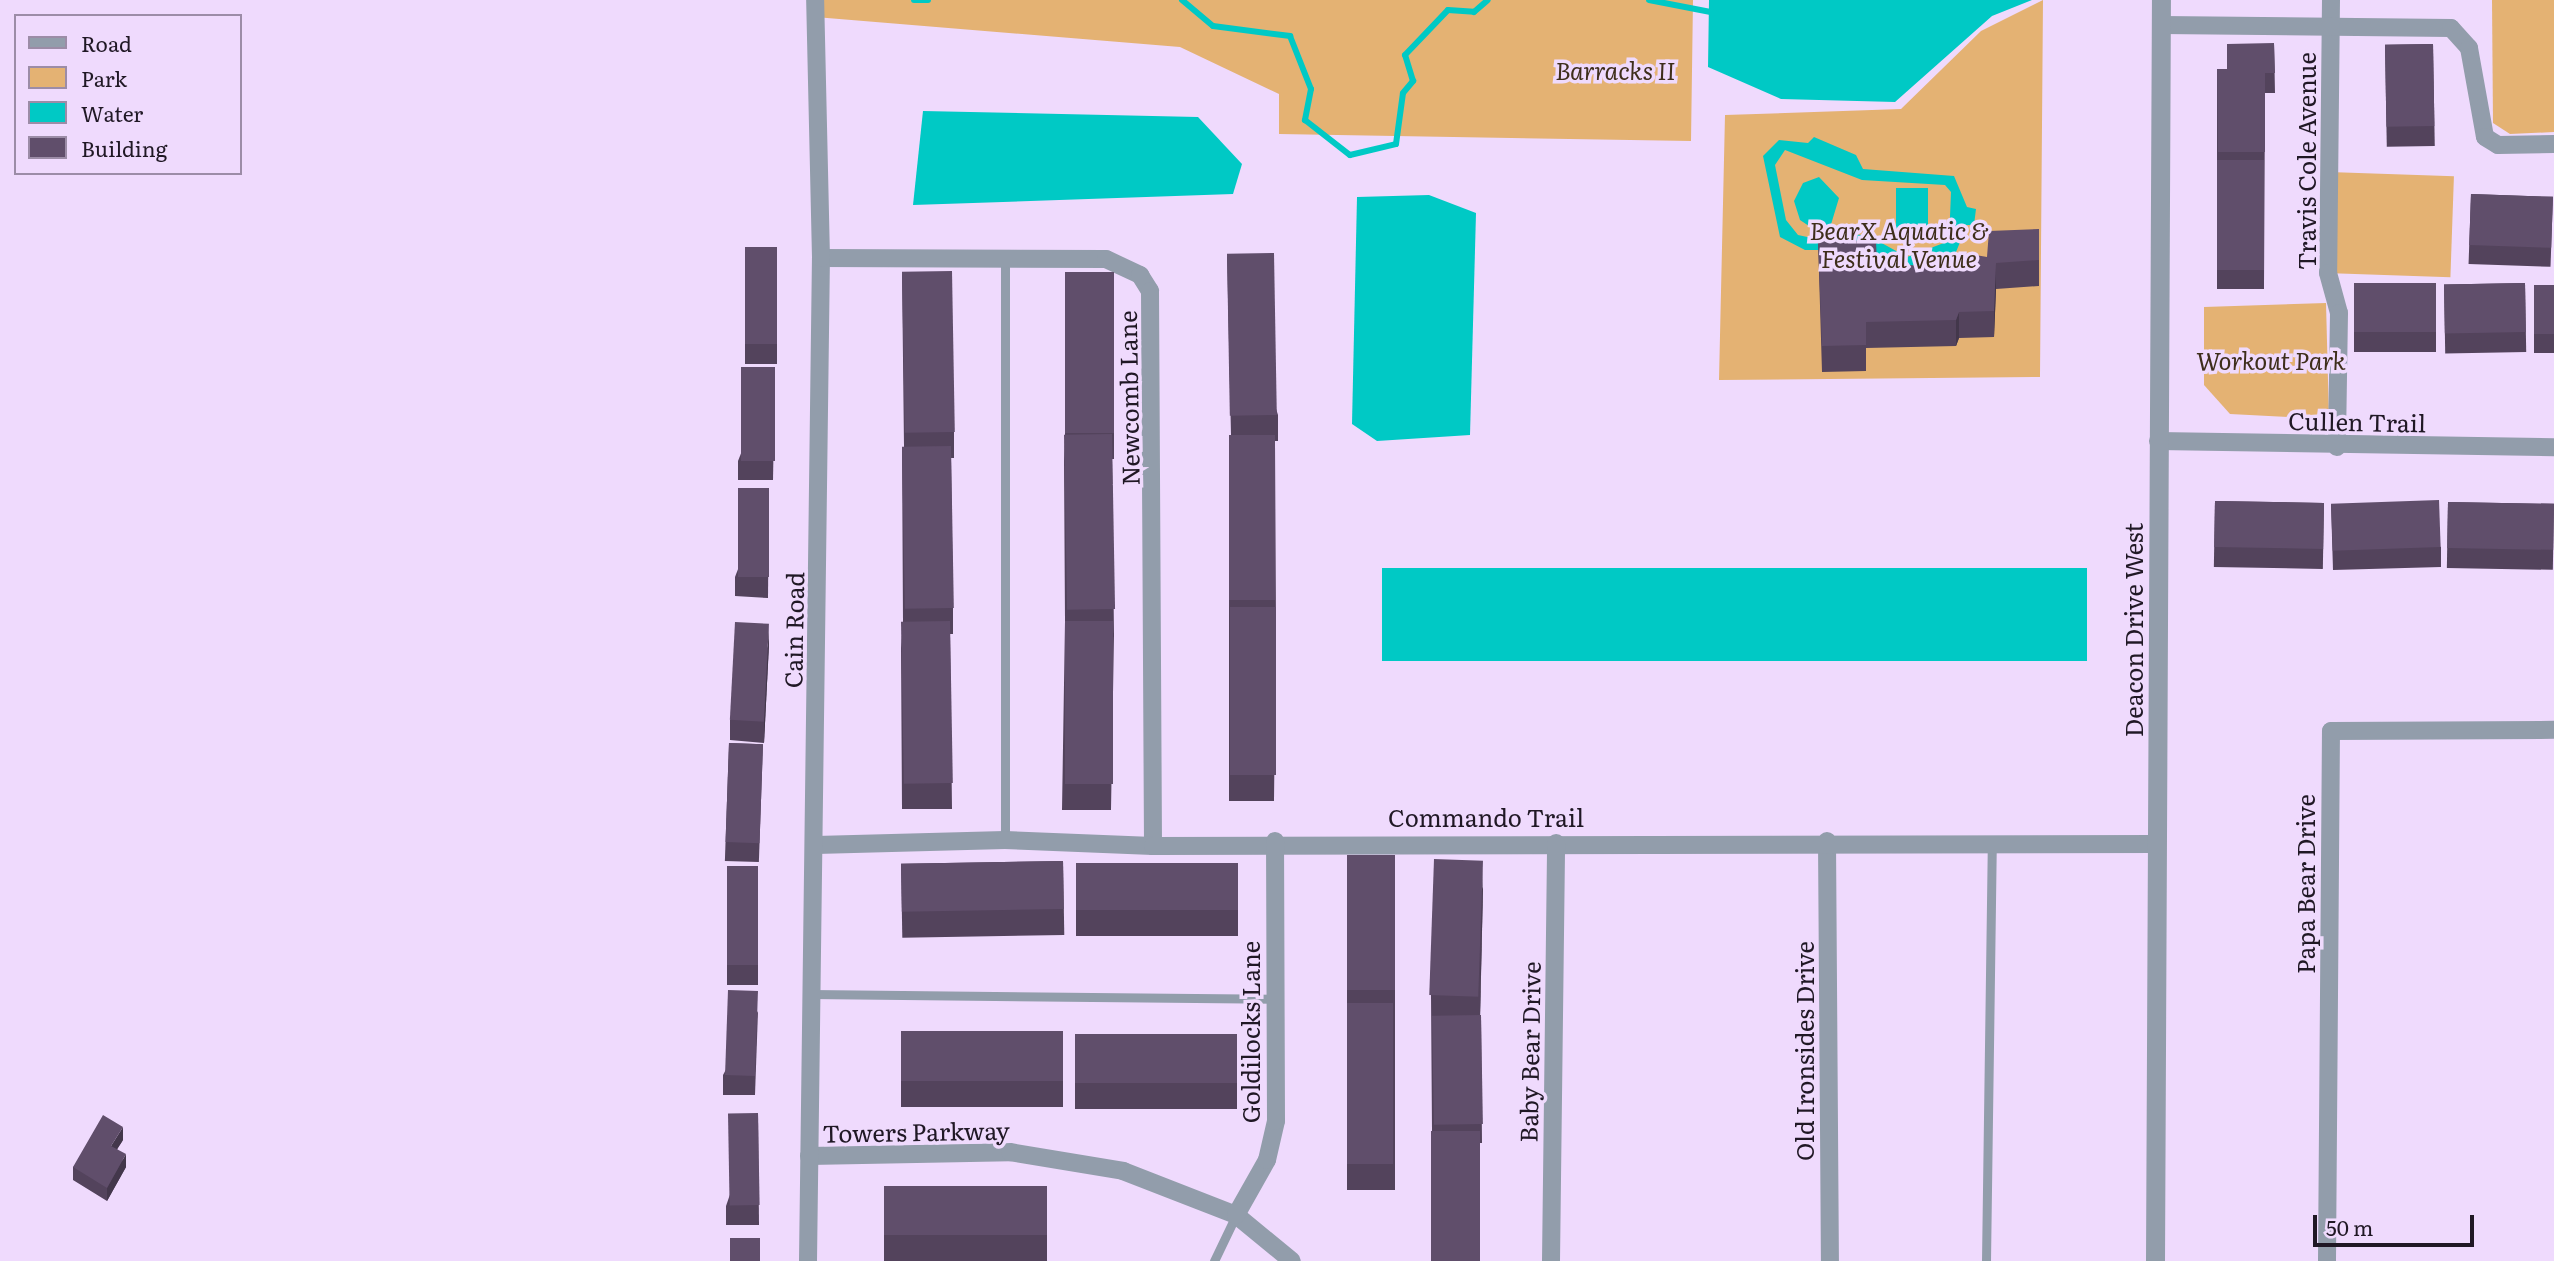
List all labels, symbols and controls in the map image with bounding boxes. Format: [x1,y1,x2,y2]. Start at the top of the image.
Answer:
legend [14,14,242,175]
text: Road [81,27,132,58]
street label: Travis Cole Avenue [2292,52,2320,270]
park label: Barracks II [1555,56,1675,84]
text: Park [81,62,127,93]
text: Water [81,97,143,128]
text: Building [81,132,167,163]
park label: BearX Aquatic & Festival Venue [1810,216,1988,272]
street label: Newcomb Lane [1112,310,1144,486]
park label: Workout Park [2196,346,2346,374]
street label: Cullen Trail [2288,405,2426,437]
street label: Deacon Drive West [2119,523,2147,737]
street label: Cain Road [778,572,808,688]
street label: Papa Bear Drive [2291,794,2319,974]
street label: Commando Trail [1388,803,1584,831]
street label: Goldilocks Lane [1236,941,1264,1123]
street label: Old Ironsides Drive [1790,941,1818,1161]
street label: Baby Bear Drive [1513,961,1545,1143]
street label: Towers Parkway [822,1115,1010,1147]
scale bar [2316,1202,2477,1246]
text: 50 m [2326,1211,2373,1242]

